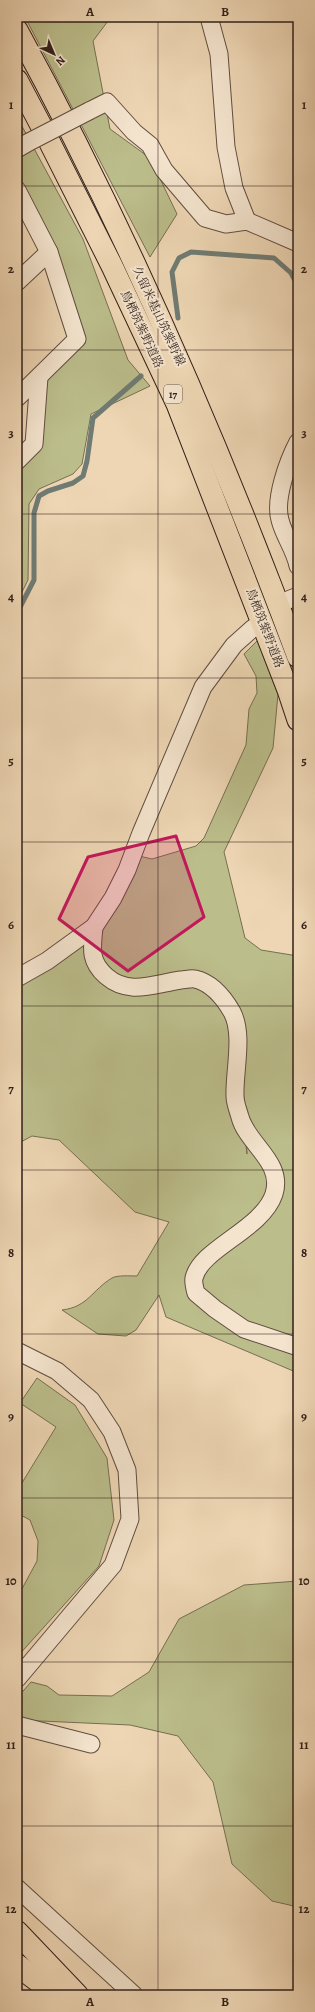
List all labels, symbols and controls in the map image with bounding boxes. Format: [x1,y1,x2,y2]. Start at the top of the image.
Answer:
text: A [85,3,95,20]
text: B [221,3,229,20]
north arrow [34,34,74,74]
text: N [53,53,69,69]
text: 1 [9,96,14,113]
text: 1 [302,96,307,113]
text: 2 [8,260,15,277]
text: 2 [301,260,308,277]
street label: 久留米基山筑紫野線 [129,264,189,368]
street label: 鳥栖筑紫野道路 [117,288,167,370]
road number: 17 [164,385,182,403]
text: 3 [8,424,14,441]
text: 3 [301,424,307,441]
street label: 鳥栖筑紫野道路 [242,586,288,670]
text: 4 [8,588,14,605]
text: 4 [301,588,307,605]
text: 5 [8,752,14,769]
text: 5 [301,752,307,769]
text: 6 [8,916,14,933]
text: 6 [301,916,307,933]
text: 7 [8,1080,14,1097]
text: 7 [301,1080,307,1097]
text: 8 [8,1244,14,1261]
text: 8 [301,1244,307,1261]
text: 9 [8,1408,14,1425]
text: 9 [301,1408,307,1425]
text: 10 [5,1572,17,1589]
text: 10 [298,1572,310,1589]
text: 11 [6,1736,16,1753]
text: 11 [299,1736,309,1753]
text: 12 [6,1900,17,1917]
text: 12 [299,1900,310,1917]
text: A [85,1993,95,2010]
text: B [221,1993,229,2010]

